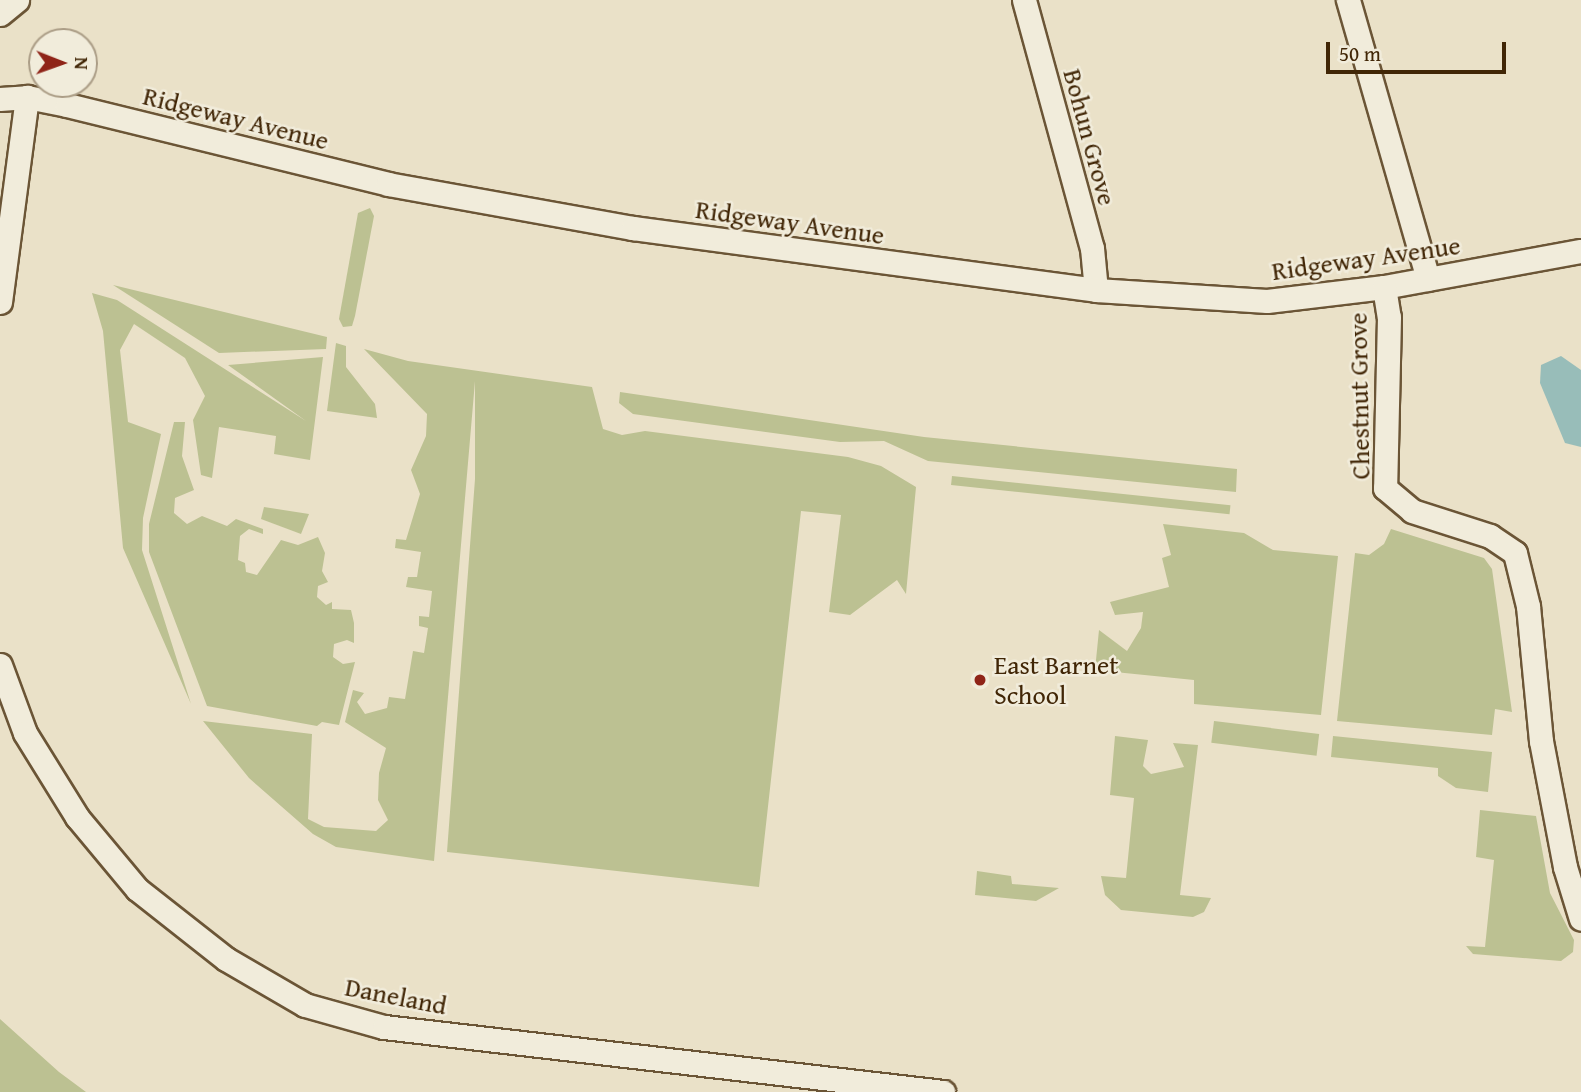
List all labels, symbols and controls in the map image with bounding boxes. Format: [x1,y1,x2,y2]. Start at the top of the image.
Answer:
north arrow [28,28,98,98]
scale bar [1329,28,1509,72]
text: 50 m [1339,38,1381,69]
text: N [68,57,96,70]
street label: Bohun Grove [1057,65,1123,209]
street label: Ridgeway Avenue [140,80,332,156]
street label: Ridgeway Avenue [694,193,886,251]
street label: Ridgeway Avenue [1270,229,1462,287]
street label: Chestnut Grove [1342,312,1376,480]
place label: East Barnet School [994,649,1118,710]
marker: East Barnet School [972,672,988,688]
street label: Daneland [342,971,450,1021]

